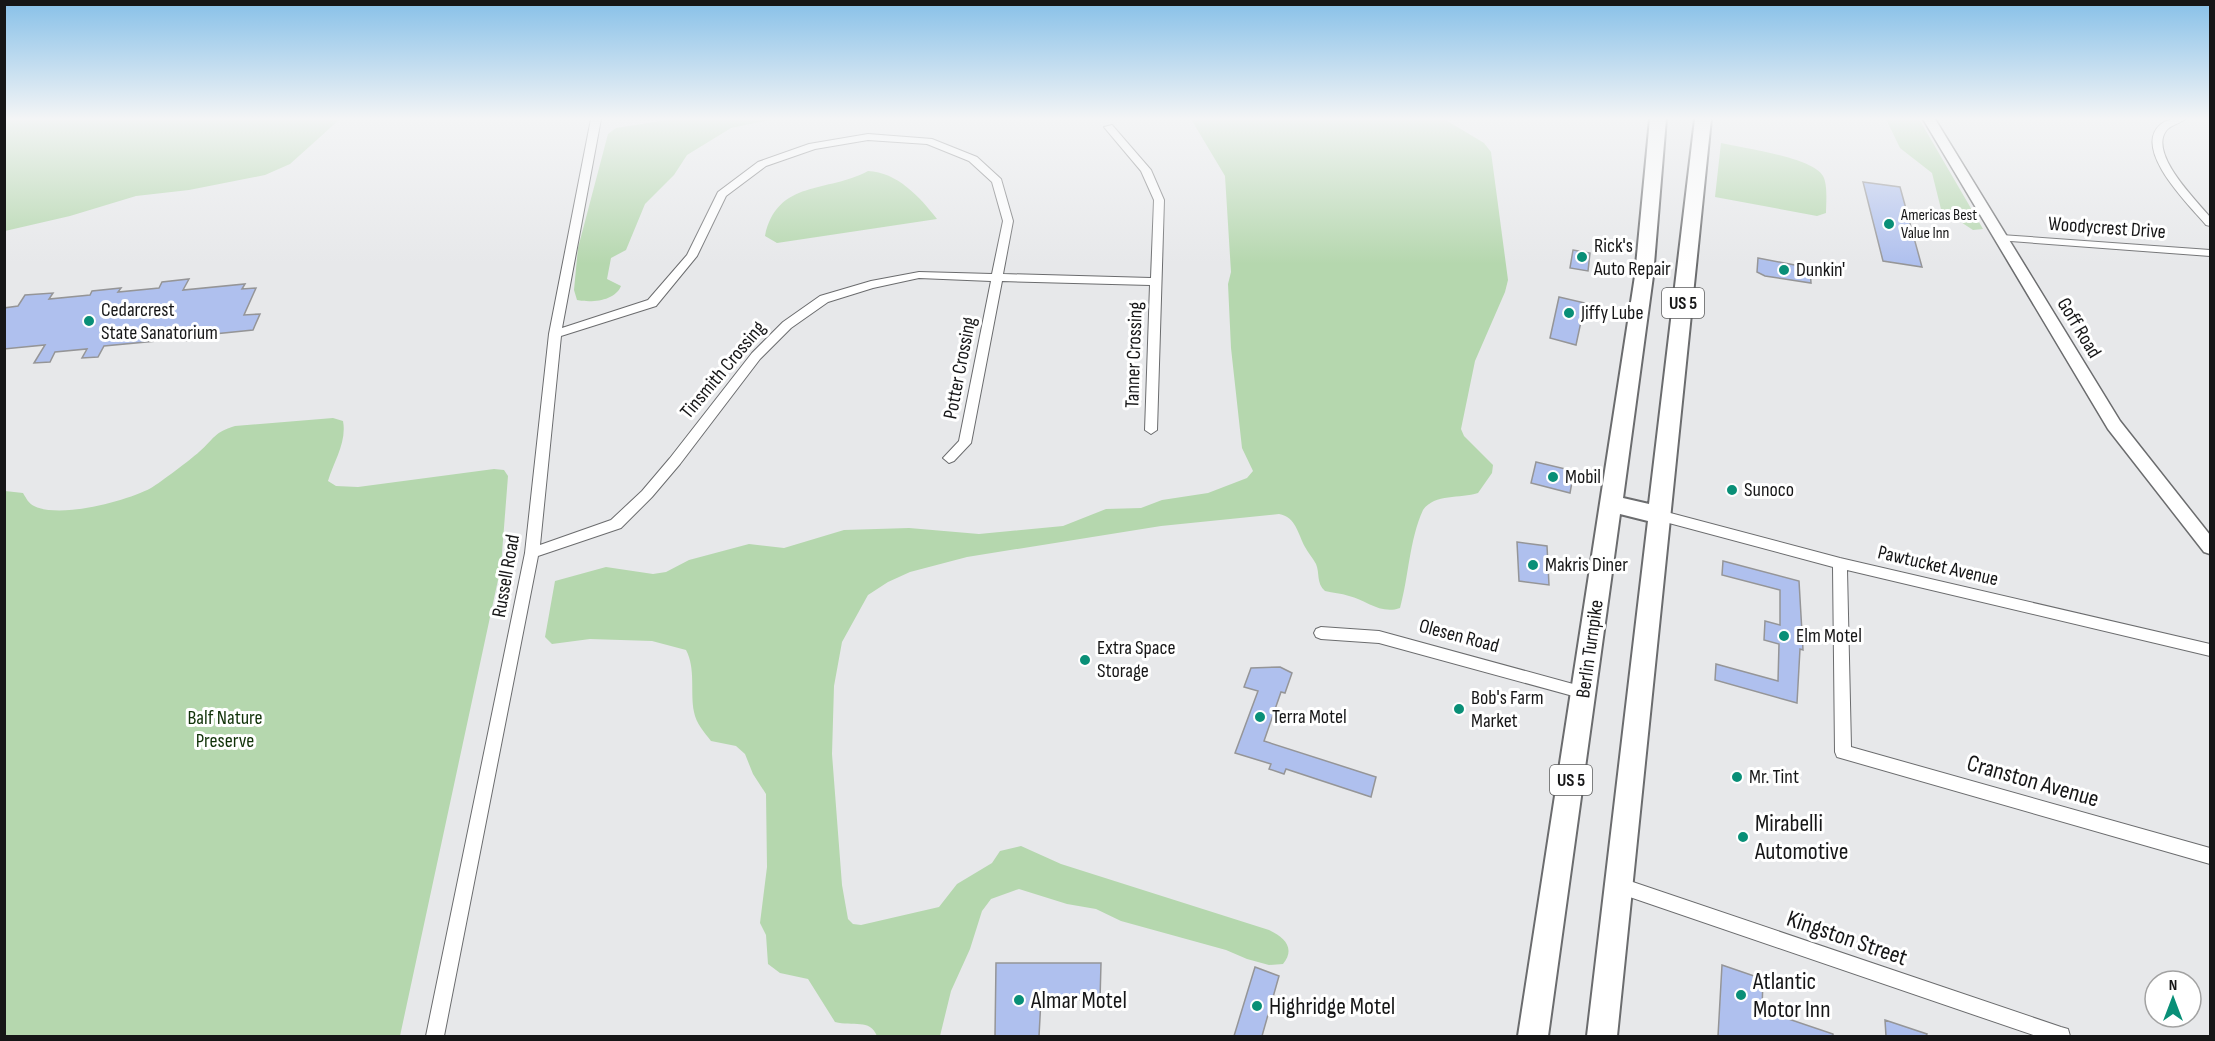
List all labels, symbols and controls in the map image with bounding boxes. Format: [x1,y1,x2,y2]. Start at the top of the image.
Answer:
place label: Americas Best Value Inn [1900,206,1977,243]
street label: Woodycrest Drive [2047,212,2167,244]
marker: Americas Best Value Inn [1882,217,1896,231]
place label: Rick's Auto Repair [1593,234,1671,281]
marker: Rick's Auto Repair [1575,250,1589,264]
place label: Dunkin' [1796,258,1845,282]
marker: Dunkin' [1777,263,1791,277]
road number: US 5 [1662,288,1704,318]
street label: Goff Road [2052,293,2106,363]
place label: Cedarcrest State Sanatorium [101,298,218,345]
street label: Tanner Crossing [1120,301,1148,409]
place label: Jiffy Lube [1580,301,1643,325]
marker: Jiffy Lube [1562,306,1576,320]
marker: Cedarcrest State Sanatorium [82,314,96,328]
street label: Potter Crossing [938,315,982,421]
street label: Tinsmith Crossing [675,316,771,424]
place label: Mobil [1565,465,1601,489]
marker: Mobil [1546,470,1560,484]
place label: Sunoco [1744,478,1794,502]
marker: Sunoco [1725,483,1739,497]
street label: Russell Road [487,533,525,619]
street label: Pawtucket Avenue [1875,540,2001,592]
place label: Makris Diner [1545,553,1628,577]
marker: Makris Diner [1526,558,1540,572]
street label: Berlin Turnpike [1571,598,1609,700]
street label: Olesen Road [1416,614,1502,658]
place label: Elm Motel [1796,624,1862,648]
marker: Elm Motel [1777,629,1791,643]
place label: Extra Space Storage [1097,636,1176,683]
marker: Extra Space Storage [1078,653,1092,667]
place label: Bob's Farm Market [1471,686,1544,733]
marker: Bob's Farm Market [1452,702,1466,716]
place label: Terra Motel [1272,705,1347,729]
park label: Balf Nature Preserve [187,706,263,753]
marker: Terra Motel [1253,710,1267,724]
street label: Cranston Avenue [1964,748,2102,814]
road number: US 5 [1550,765,1592,795]
place label: Mr. Tint [1749,765,1799,789]
marker: Mr. Tint [1730,770,1744,784]
place label: Mirabelli Automotive [1754,809,1848,866]
marker: Mirabelli Automotive [1736,830,1750,844]
street label: Kingston Street [1783,904,1911,972]
place label: Atlantic Motor Inn [1752,967,1830,1024]
north arrow [2143,969,2203,1029]
text: N [2169,976,2177,995]
place label: Almar Motel [1030,986,1127,1015]
marker: Atlantic Motor Inn [1734,988,1748,1002]
place label: Highridge Motel [1269,992,1395,1021]
marker: Almar Motel [1012,993,1026,1007]
marker: Highridge Motel [1250,999,1264,1013]

